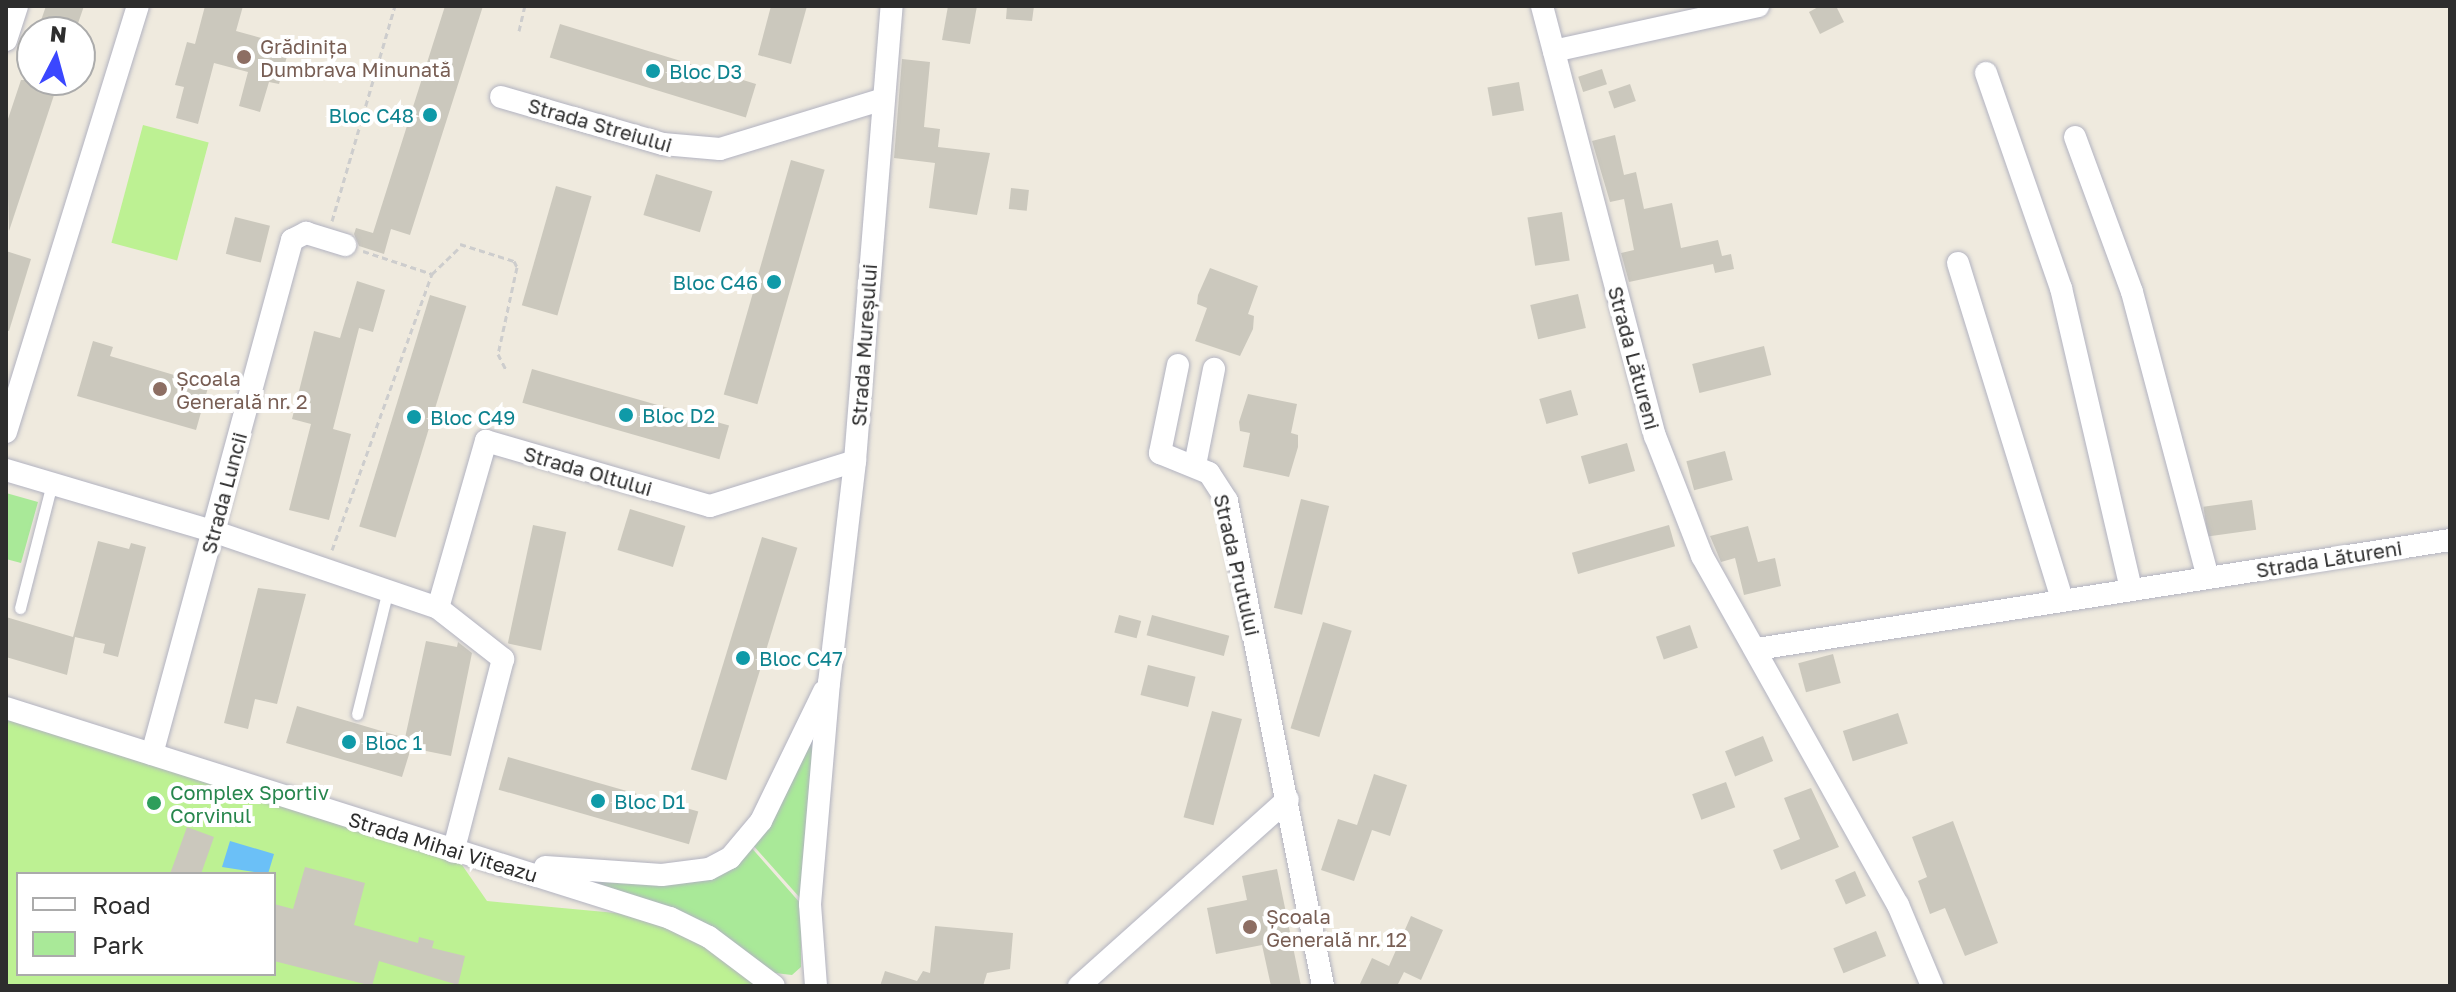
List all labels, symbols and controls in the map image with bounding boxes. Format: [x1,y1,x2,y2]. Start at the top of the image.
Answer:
north arrow [16,16,96,96]
text: N [49,19,68,48]
place label: Grădinița Dumbrava Minunată [260,34,451,81]
marker: Grădinița Dumbrava Minunată [235,48,253,66]
place label: Bloc D3 [669,59,742,83]
marker: Bloc D3 [644,62,662,80]
street label: Strada Streiului [525,93,675,157]
place label: Bloc C48 [329,103,414,127]
marker: Bloc C48 [421,106,439,124]
street label: Strada Mureșului [846,263,882,427]
place label: Bloc C46 [673,270,758,294]
marker: Bloc C46 [765,273,783,291]
street label: Strada Lătureni [1603,284,1665,432]
place label: Școala Generală nr. 2 [176,366,307,413]
marker: Școala Generală nr. 2 [151,380,169,398]
place label: Bloc D2 [642,403,715,427]
place label: Bloc C49 [430,405,515,429]
marker: Bloc D2 [617,406,635,424]
marker: Bloc C49 [405,408,423,426]
street label: Strada Luncii [196,430,252,556]
street label: Strada Oltului [521,441,655,501]
street label: Strada Prutului [1209,492,1265,638]
street label: Strada Lătureni [2254,536,2404,582]
place label: Bloc C47 [759,646,843,670]
marker: Bloc C47 [734,649,752,667]
place label: Bloc 1 [365,730,422,754]
marker: Bloc 1 [340,733,358,751]
place label: Complex Sportiv Corvinul [170,780,329,827]
place label: Bloc D1 [614,789,685,813]
marker: Bloc D1 [589,792,607,810]
marker: Complex Sportiv Corvinul [145,794,163,812]
street label: Strada Mihai Viteazu [346,807,540,887]
legend [16,872,276,976]
text: Road [92,890,151,919]
place label: Școala Generală nr. 12 [1266,904,1407,951]
marker: Școala Generală nr. 12 [1241,918,1259,936]
text: Park [92,930,144,959]

